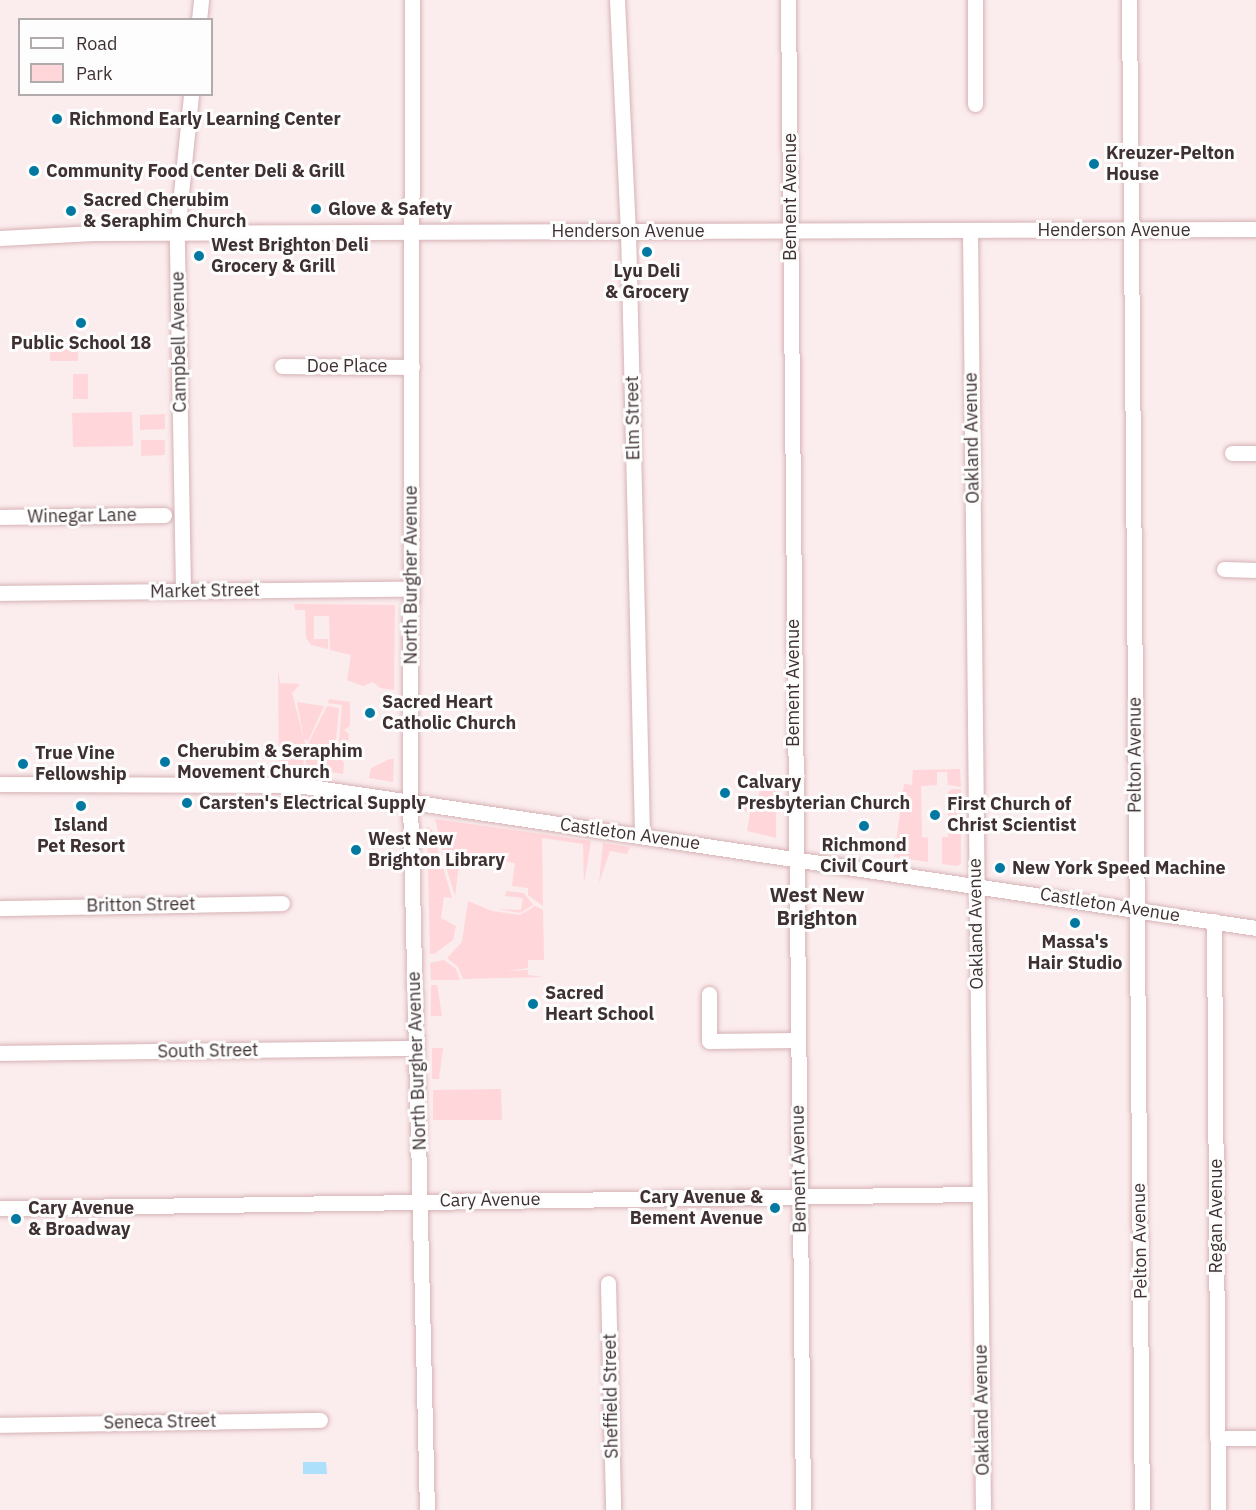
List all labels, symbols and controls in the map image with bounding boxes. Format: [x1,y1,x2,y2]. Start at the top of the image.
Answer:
legend [18,18,213,96]
text: Road [76,32,117,55]
text: Park [76,62,112,85]
place label: Richmond Early Learning Center [69,108,341,130]
marker: Richmond Early Learning Center [50,112,64,126]
street label: Bement Avenue [779,133,801,261]
place label: Kreuzer-Pelton House [1106,143,1235,186]
marker: Kreuzer-Pelton House [1087,157,1101,171]
place label: Community Food Center Deli & Grill [46,160,345,182]
marker: Community Food Center Deli & Grill [27,164,41,178]
place label: Sacred Cherubim & Seraphim Church [83,190,246,232]
place label: Glove & Safety [328,198,452,220]
marker: Glove & Safety [309,202,323,216]
marker: Sacred Cherubim & Seraphim Church [64,204,78,218]
street label: Henderson Avenue [1037,219,1191,241]
street label: Henderson Avenue [551,220,705,242]
place label: West Brighton Deli Grocery & Grill [211,235,369,278]
marker: Lyu Deli & Grocery [640,245,654,259]
marker: West Brighton Deli Grocery & Grill [192,249,206,263]
place label: Lyu Deli & Grocery [605,261,689,304]
street label: Campbell Avenue [167,271,191,413]
marker: Public School 18 [74,316,88,330]
place label: Public School 18 [11,332,151,354]
street label: Doe Place [307,355,387,377]
street label: Oakland Avenue [960,372,984,504]
street label: Elm Street [621,375,645,461]
street label: North Burgher Avenue [400,485,422,665]
street label: Winegar Lane [27,504,137,528]
street label: Market Street [150,579,260,603]
street label: Bement Avenue [782,619,804,747]
place label: Sacred Heart Catholic Church [382,692,516,734]
street label: Pelton Avenue [1124,697,1146,813]
marker: Sacred Heart Catholic Church [363,706,377,720]
place label: Cherubim & Seraphim Movement Church [177,741,363,783]
place label: True Vine Fellowship [35,743,127,786]
marker: Cherubim & Seraphim Movement Church [158,755,172,769]
marker: True Vine Fellowship [16,757,30,771]
place label: Calvary Presbyterian Church [737,772,910,814]
marker: Calvary Presbyterian Church [718,786,732,800]
place label: Carsten's Electrical Supply [199,792,426,814]
place label: First Church of Christ Scientist [947,794,1076,836]
marker: Carsten's Electrical Supply [180,796,194,810]
marker: Island Pet Resort [74,799,88,813]
marker: First Church of Christ Scientist [928,808,942,822]
street label: Castleton Avenue [558,813,702,855]
place label: Island Pet Resort [37,815,125,858]
marker: Richmond Civil Court [857,819,871,833]
place label: West New Brighton Library [368,829,505,872]
place label: Richmond Civil Court [820,835,908,878]
marker: West New Brighton Library [349,843,363,857]
place label: New York Speed Machine [1012,857,1226,879]
street label: Oakland Avenue [964,858,988,990]
marker: New York Speed Machine [993,861,1007,875]
district label: West New Brighton [770,883,864,930]
street label: Castleton Avenue [1038,883,1182,927]
street label: Britton Street [86,893,196,917]
marker: Massa's Hair Studio [1068,916,1082,930]
place label: Massa's Hair Studio [1028,932,1122,974]
street label: North Burgher Avenue [403,971,431,1151]
place label: Sacred Heart School [545,983,654,1026]
marker: Sacred Heart School [526,997,540,1011]
street label: South Street [157,1039,259,1063]
street label: Bement Avenue [787,1105,811,1233]
street label: Regan Avenue [1205,1159,1227,1273]
street label: Pelton Avenue [1128,1183,1152,1299]
place label: Cary Avenue & Bement Avenue [630,1187,763,1230]
street label: Cary Avenue [439,1188,541,1212]
place label: Cary Avenue & Broadway [28,1198,134,1240]
marker: Cary Avenue & Bement Avenue [768,1201,782,1215]
marker: Cary Avenue & Broadway [9,1212,23,1226]
street label: Sheffield Street [599,1333,623,1459]
street label: Oakland Avenue [970,1344,994,1476]
street label: Seneca Street [103,1410,217,1434]

